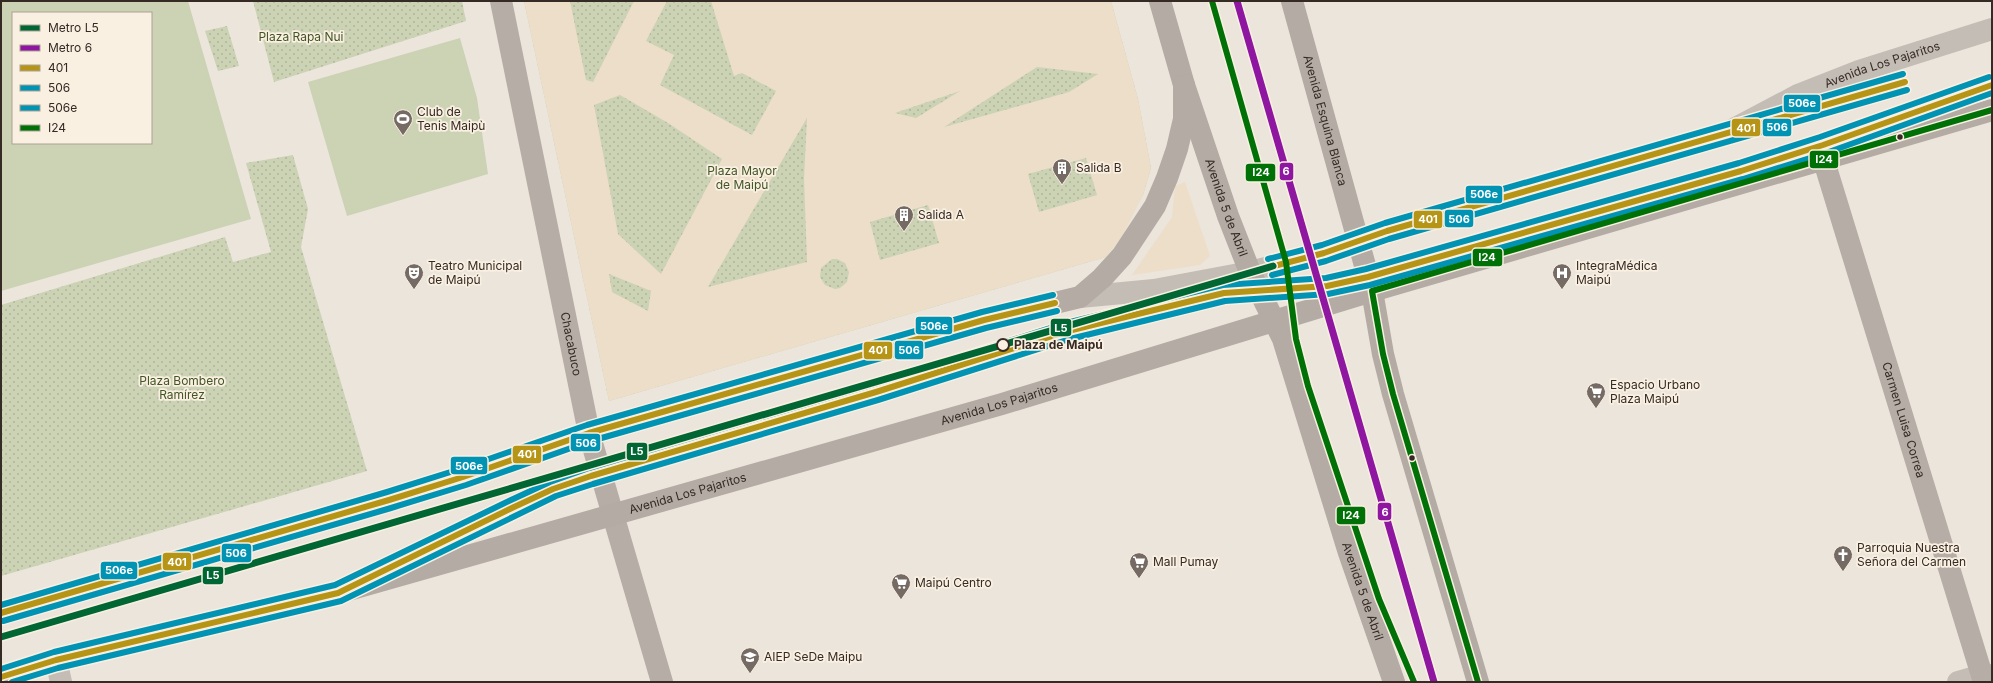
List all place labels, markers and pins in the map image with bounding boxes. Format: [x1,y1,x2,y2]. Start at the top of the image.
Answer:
place label: Club de Tenis Maipù [417,104,485,133]
sports icon: Club de Tenis Maipù [392,108,414,136]
unlabelled marker [1895,132,1905,142]
building icon: Salida B [1051,157,1073,185]
place label: Salida B [1076,160,1122,175]
building icon: Salida A [893,204,915,232]
place label: Salida A [918,207,964,222]
place label: Teatro Municipal de Maipú [428,258,522,287]
place label: IntegraMédica Maipú [1576,258,1658,287]
theatre icon: Teatro Municipal de Maipú [403,262,425,290]
hospital icon: IntegraMédica Maipú [1551,262,1573,290]
place label: Plaza de Maipú [1014,337,1103,352]
marker: Plaza de Maipú [996,338,1010,352]
place label: Espacio Urbano Plaza Maipú [1610,377,1700,406]
supermarket icon: Espacio Urbano Plaza Maipú [1585,381,1607,409]
unlabelled marker [1407,453,1417,463]
place label: Parroquia Nuestra Señora del Carmen [1857,540,1966,569]
church icon: Parroquia Nuestra Señora del Carmen [1832,544,1854,572]
supermarket icon: Mall Pumay [1128,551,1150,579]
place label: Mall Pumay [1153,554,1219,569]
supermarket icon: Maipú Centro [890,572,912,600]
place label: Maipú Centro [915,575,992,590]
school or university icon: AIEP SeDe Maipu [739,646,761,674]
place label: AIEP SeDe Maipu [764,649,862,664]

